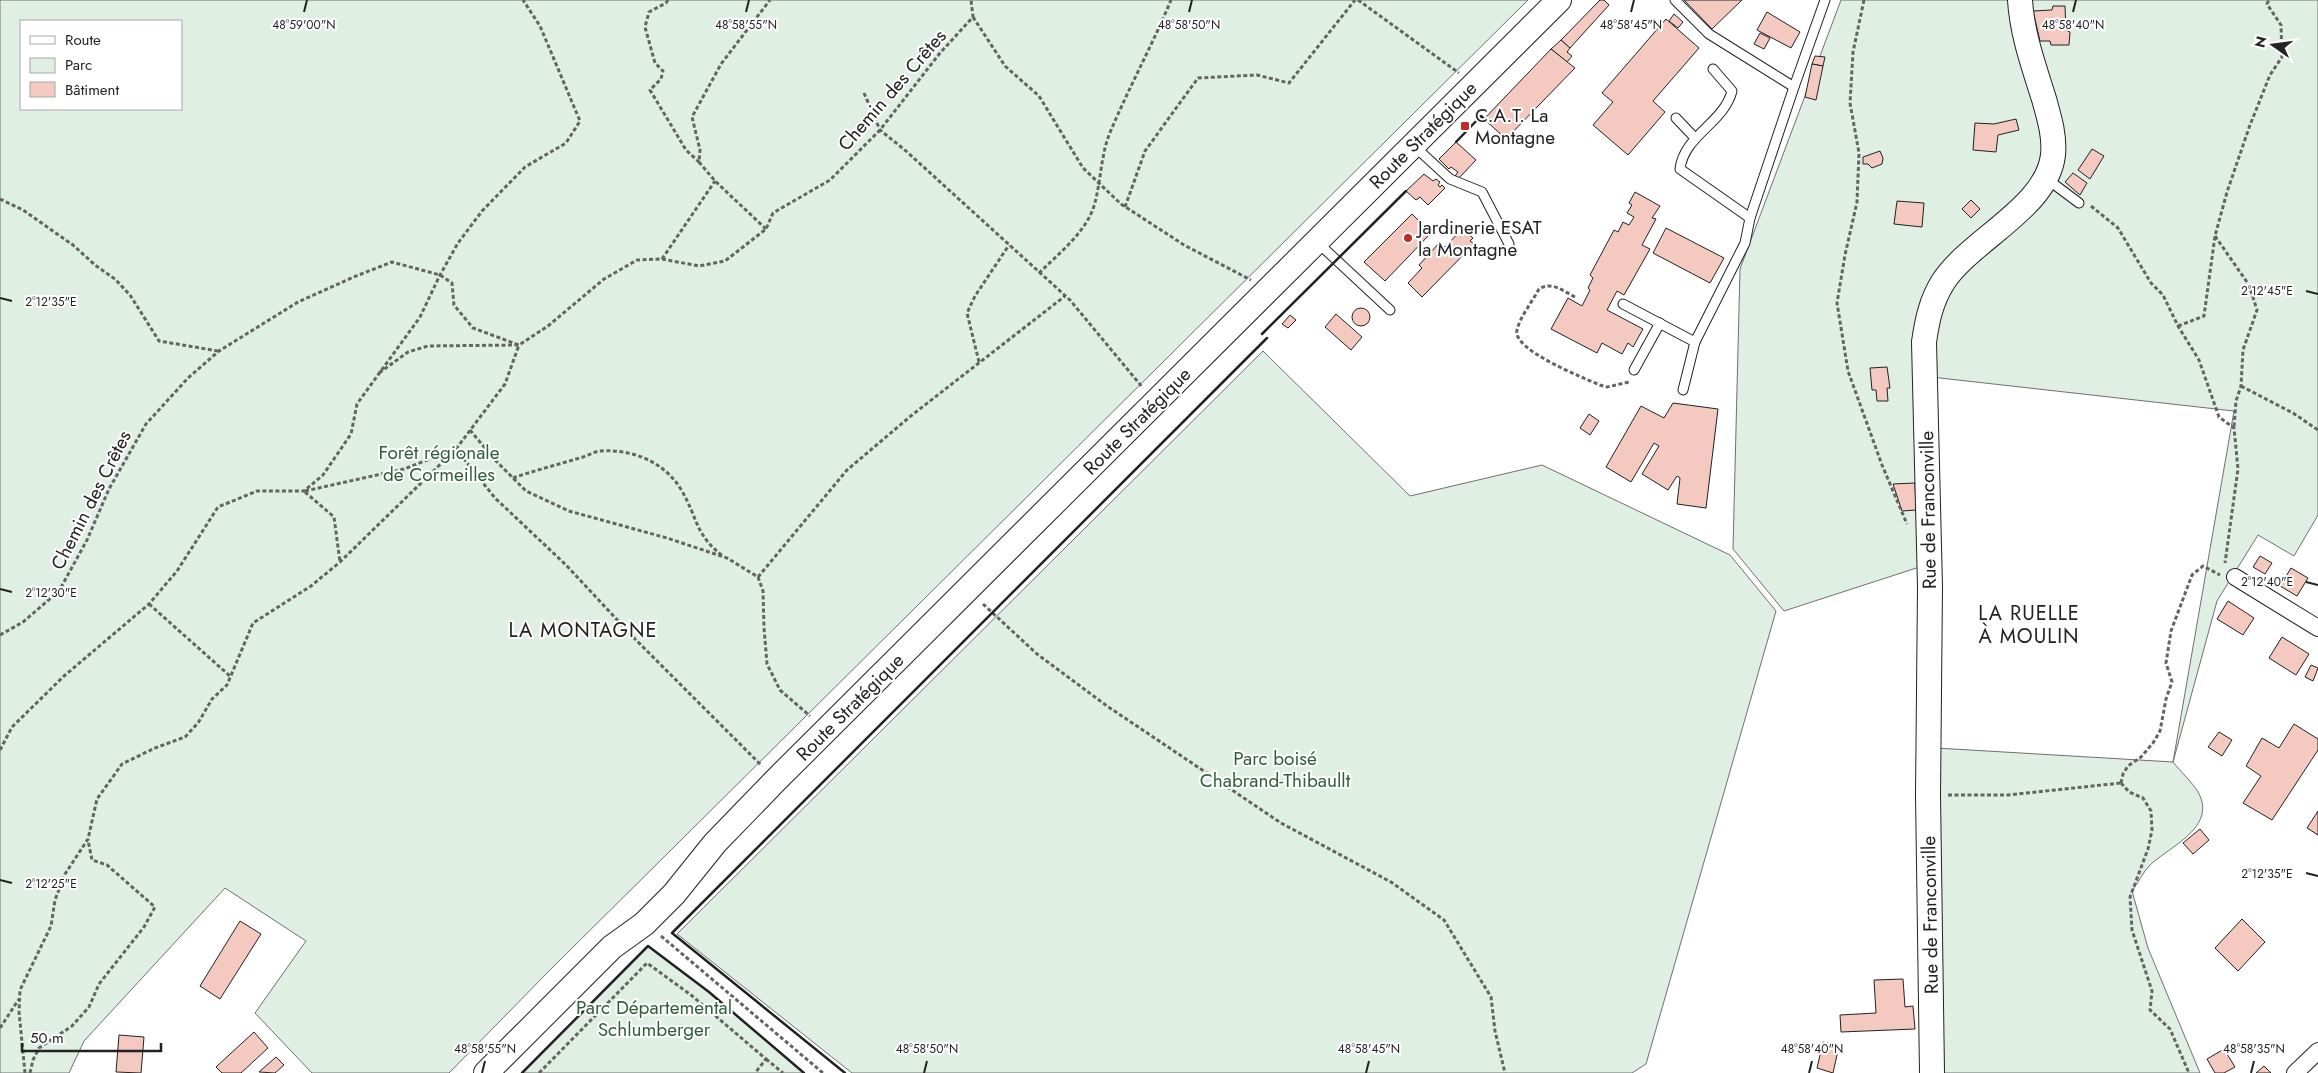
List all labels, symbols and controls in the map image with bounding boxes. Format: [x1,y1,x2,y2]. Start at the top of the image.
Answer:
text: 48°59'00"N [272,16,336,34]
text: 48°58'55"N [715,16,777,34]
text: 48°58'50"N [1158,16,1220,34]
text: 48°58'45"N [1600,16,1662,34]
text: 48°58'40"N [2042,16,2104,34]
legend [20,20,182,110]
north arrow [2248,20,2298,70]
street label: Chemin des Crêtes [832,23,953,157]
text: Route [65,29,101,51]
text: N [2249,34,2271,50]
text: Parc [65,54,92,76]
street label: Route Stratégique [1363,75,1483,195]
text: Bâtiment [65,79,119,101]
place label: C.A.T. La Montagne [1475,102,1555,151]
marker: C.A.T. La Montagne [1459,120,1471,132]
place label: Jardinerie ESAT la Montagne [1415,214,1542,263]
marker: Jardinerie ESAT la Montagne [1402,232,1414,244]
text: 2°12'45"E [2241,282,2293,300]
text: 2°12'35"E [25,293,77,311]
street label: Route Stratégique [1077,361,1197,481]
street label: Chemin des Crêtes [44,425,138,574]
street label: Rue de Franconville [1913,430,1943,589]
park label: Forêt régionale de Cormeilles [378,439,500,488]
text: 2°12'40"E [2241,573,2293,591]
text: 2°12'30"E [25,584,77,602]
district label: LA RUELLE À MOULIN [1978,599,2080,651]
district label: LA MONTAGNE [508,616,658,645]
street label: Route Stratégique [790,647,910,767]
park label: Parc boisé Chabrand-Thibaullt [1200,745,1351,794]
street label: Rue de Franconville [1915,835,1945,994]
text: 2°12'35"E [2241,865,2293,883]
text: 2°12'25"E [25,875,77,893]
park label: Parc Départemental Schlumberger [576,994,732,1043]
scale bar [22,1020,161,1052]
text: 50 m [30,1027,64,1049]
text: 48°58'55"N [454,1040,516,1058]
text: 48°58'50"N [896,1040,958,1058]
text: 48°58'45"N [1338,1040,1400,1058]
text: 48°58'40"N [1781,1040,1843,1058]
text: 48°58'35"N [2223,1040,2285,1058]

